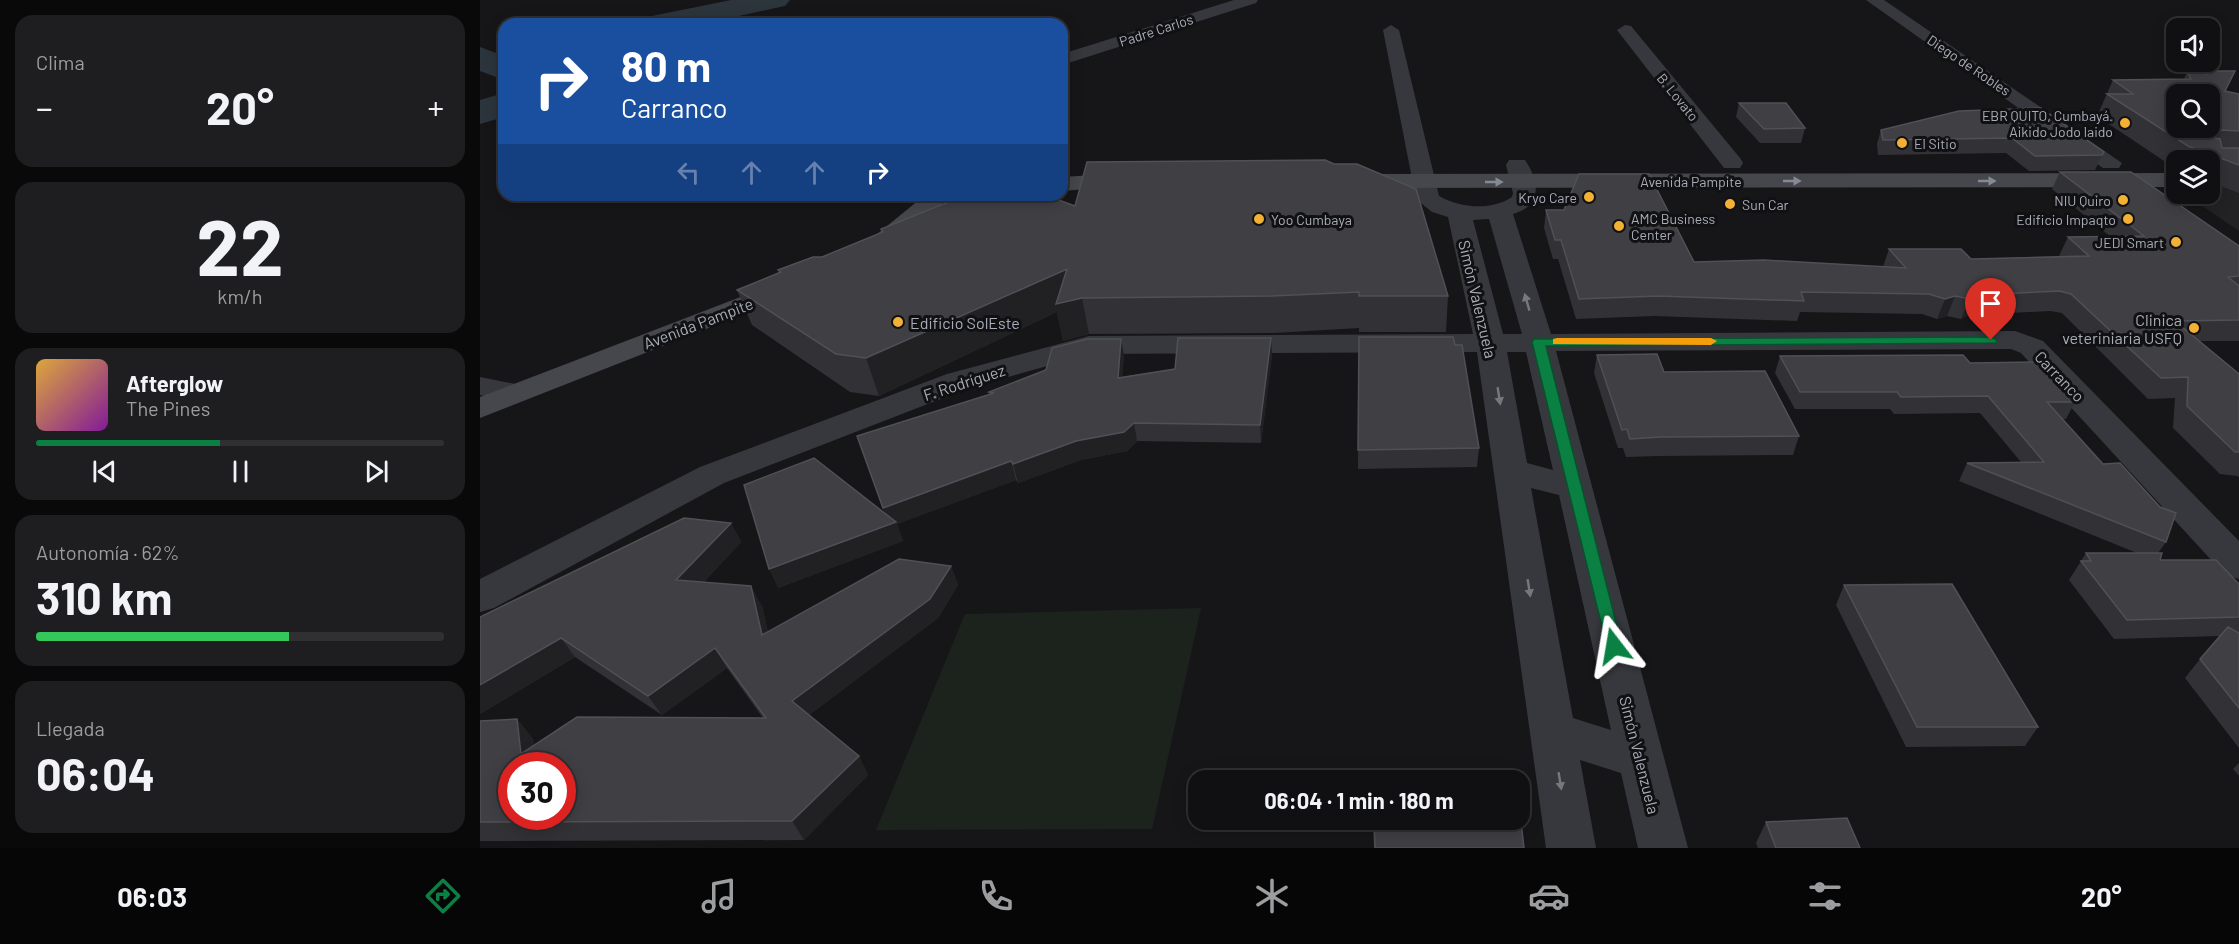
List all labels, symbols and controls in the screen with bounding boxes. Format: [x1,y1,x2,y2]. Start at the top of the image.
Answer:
street label: Padre Carlos [1117,10,1195,50]
map controls [2166,18,2220,204]
button: sound [2166,18,2220,72]
street label: Diego de Robles [1924,31,2014,99]
text: 80 m [621,40,711,90]
icon: right [522,42,600,120]
text: Clima [36,50,85,74]
street label: B. Lovato [1654,70,1702,124]
text: 20° [206,80,274,134]
button: search [2166,84,2220,138]
text: − [36,87,53,127]
text: + [428,87,444,127]
text: Carranco [621,91,727,123]
place label: EBR QUITO, Cumbayá. Aikido Jodo laido [1982,107,2113,140]
marker: EBR QUITO, Cumbayá. Aikido Jodo laido [2118,116,2132,130]
place label: El Sitio [1914,135,1957,152]
marker: El Sitio [1895,136,1909,150]
button: layers [2166,150,2220,204]
icon: left [672,156,705,189]
icon: ahead [735,156,768,189]
icon: ahead [798,156,831,189]
icon: right [861,156,894,189]
street label: Avenida Pampite [1640,173,1742,190]
one-way arrow [1783,176,1802,186]
one-way arrow [1978,176,1997,186]
one-way arrow [1485,177,1504,187]
place label: Kryo Care [1518,189,1577,206]
marker: Kryo Care [1582,190,1596,204]
place label: NIU Quiro [2054,192,2111,209]
marker: NIU Quiro [2116,193,2130,207]
place label: Sun Car [1742,196,1789,213]
marker: Sun Car [1723,197,1737,211]
text: 22 [196,198,284,292]
place label: AMC Business Center [1631,210,1716,243]
place label: Yoo Cumbaya [1271,211,1352,228]
place label: Edificio Impaqto [2016,211,2116,228]
marker: Yoo Cumbaya [1252,212,1266,226]
marker: Edificio Impaqto [2121,212,2135,226]
marker: AMC Business Center [1612,219,1626,233]
place label: JEDI Smart [2095,234,2164,251]
marker: JEDI Smart [2169,235,2183,249]
street label: Simón Valenzuela [1455,238,1501,360]
pin [1965,278,2016,340]
text: km/h [217,284,263,308]
icon: arrive [1974,287,2007,320]
street label: Avenida Pampite [641,293,755,353]
one-way arrow [1522,293,1531,311]
place label: Clinica veteriniaria USFQ [2062,310,2182,347]
place label: Edificio SolEste [910,313,1020,332]
marker: Edificio SolEste [891,315,905,329]
marker: Clinica veteriniaria USFQ [2187,321,2201,335]
street label: Carranco [2031,347,2089,405]
street label: F. Rodríguez [921,360,1007,404]
text: Afterglow [126,370,223,396]
one-way arrow [1494,386,1503,405]
text: The Pines [126,396,210,420]
icon: previous [88,455,121,488]
icon: pause [224,455,257,488]
icon: next [360,455,393,488]
text: Autonomía · 62% [36,540,179,564]
text: 310 km [36,570,172,624]
one-way arrow [1525,579,1534,598]
position arrow [1582,614,1646,678]
street label: Simón Valenzuela [1616,694,1664,816]
text: Llegada [36,716,105,740]
text: 06:04 [36,746,155,800]
speed limit sign: 30 [498,752,576,830]
one-way arrow [1555,771,1564,790]
text: 06:04 · 1 min · 180 m [1264,787,1454,813]
icon: directions [422,875,464,917]
icon: music [698,875,740,917]
icon: phone [975,875,1017,917]
icon: climate [1251,875,1293,917]
icon: car [1528,875,1570,917]
icon: filters [1804,875,1846,917]
text: 06:03 [117,880,187,912]
text: 20° [2081,880,2122,912]

